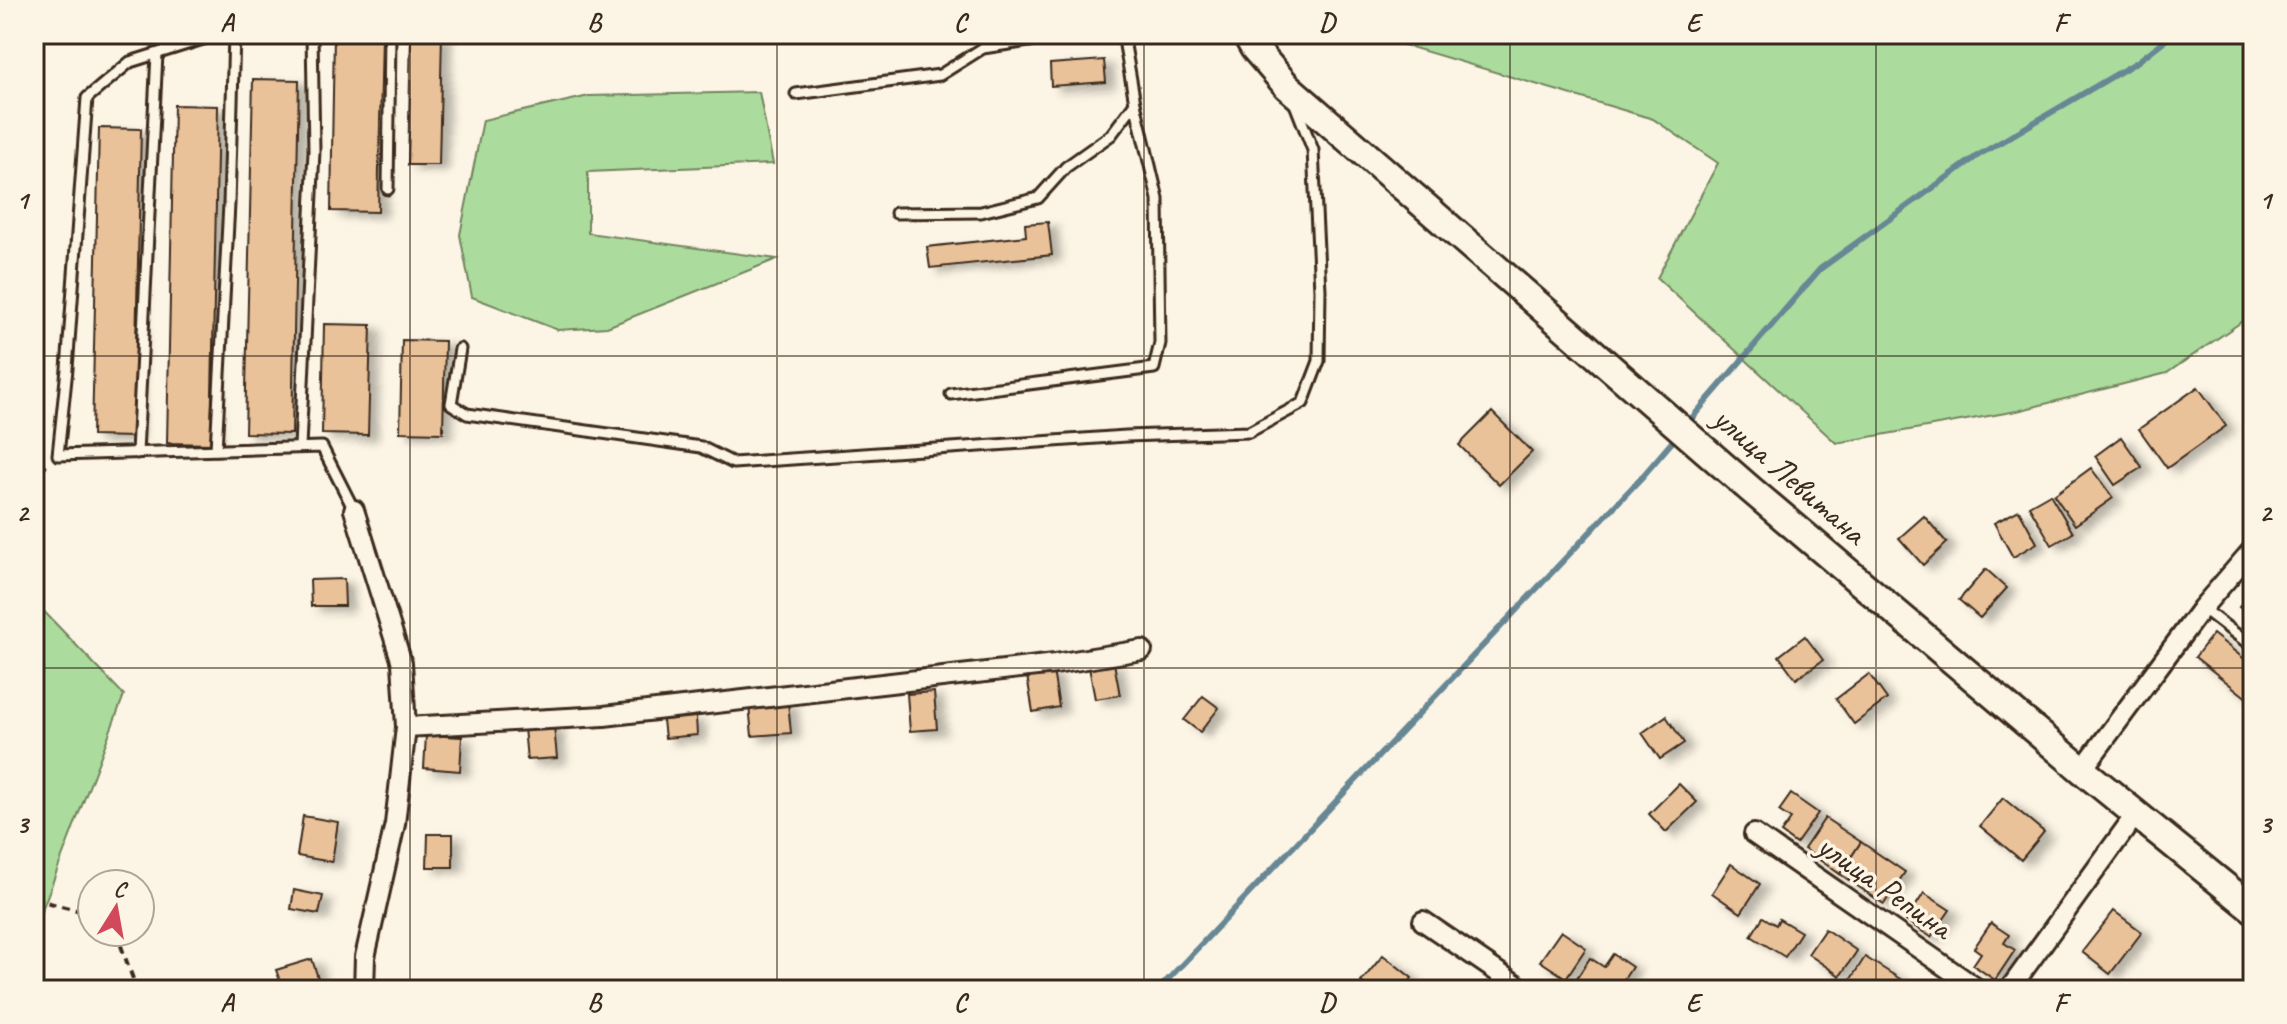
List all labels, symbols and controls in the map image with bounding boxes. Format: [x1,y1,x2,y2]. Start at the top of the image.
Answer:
text: A [220,6,235,39]
text: B [587,6,603,39]
text: C [954,6,970,39]
text: D [1319,6,1337,39]
text: E [1686,6,1704,39]
text: F [2054,6,2072,39]
text: 1 [16,184,31,217]
text: 1 [2259,184,2274,217]
street label: улица Левитана [1703,395,1877,555]
text: 2 [16,496,30,529]
text: 2 [2259,496,2273,529]
text: 3 [16,808,30,841]
text: 3 [2259,808,2273,841]
street label: улица Репина [1807,823,1963,950]
north arrow [76,868,156,948]
text: С [112,875,131,905]
text: A [220,986,235,1019]
text: B [587,986,603,1019]
text: C [954,986,970,1019]
text: D [1319,986,1337,1019]
text: E [1686,986,1704,1019]
text: F [2054,986,2072,1019]

